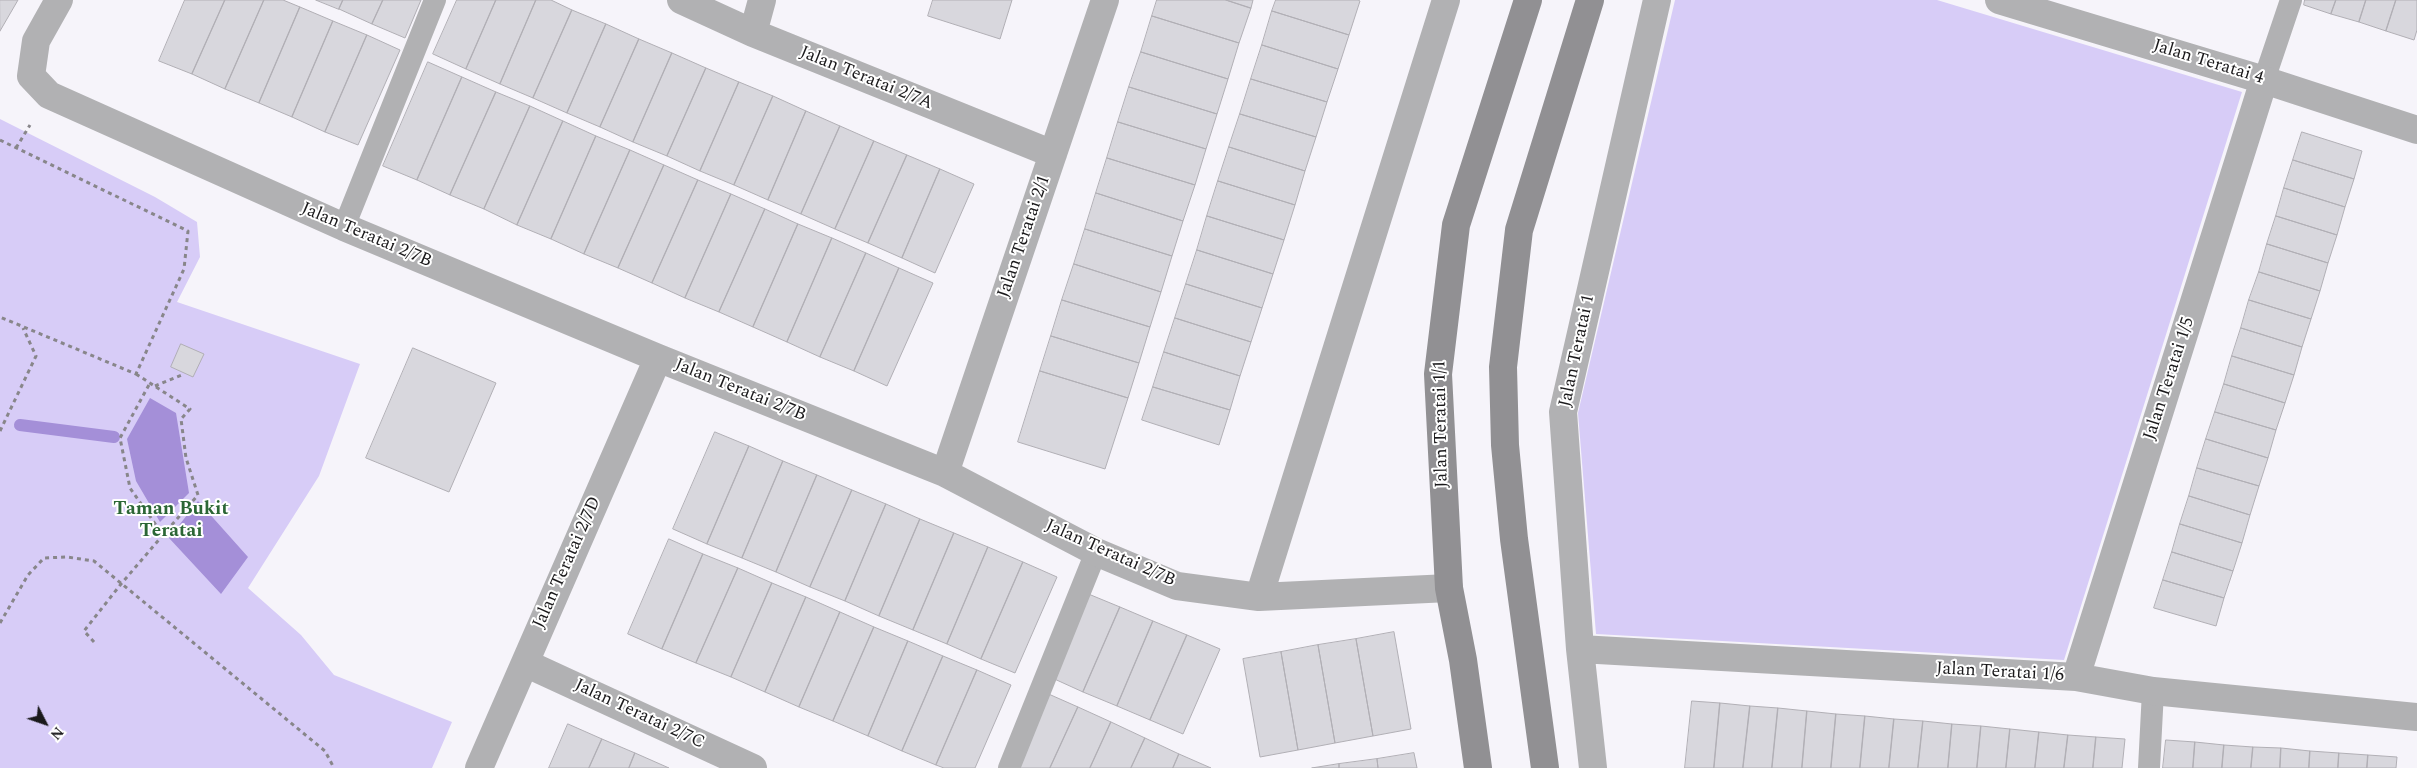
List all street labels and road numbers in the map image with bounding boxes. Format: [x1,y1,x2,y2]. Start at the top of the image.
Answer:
street label: Jalan Teratai 4 [2150,36,2266,90]
street label: Jalan Teratai 2/7A [796,42,936,116]
street label: Jalan Teratai 2/1 [994,173,1056,301]
street label: Jalan Teratai 2/7B [297,199,435,273]
street label: Jalan Teratai 1 [1556,293,1600,409]
street label: Jalan Teratai 1/5 [2140,315,2200,443]
street label: Jalan Teratai 2/7B [671,355,809,427]
street label: Jalan Teratai 1/1 [1430,360,1454,488]
street label: Jalan Teratai 2/7D [529,494,607,632]
street label: Jalan Teratai 2/7B [1042,516,1178,592]
street label: Jalan Teratai 1/6 [1935,659,2065,687]
street label: Jalan Teratai 2/7C [570,675,708,755]

